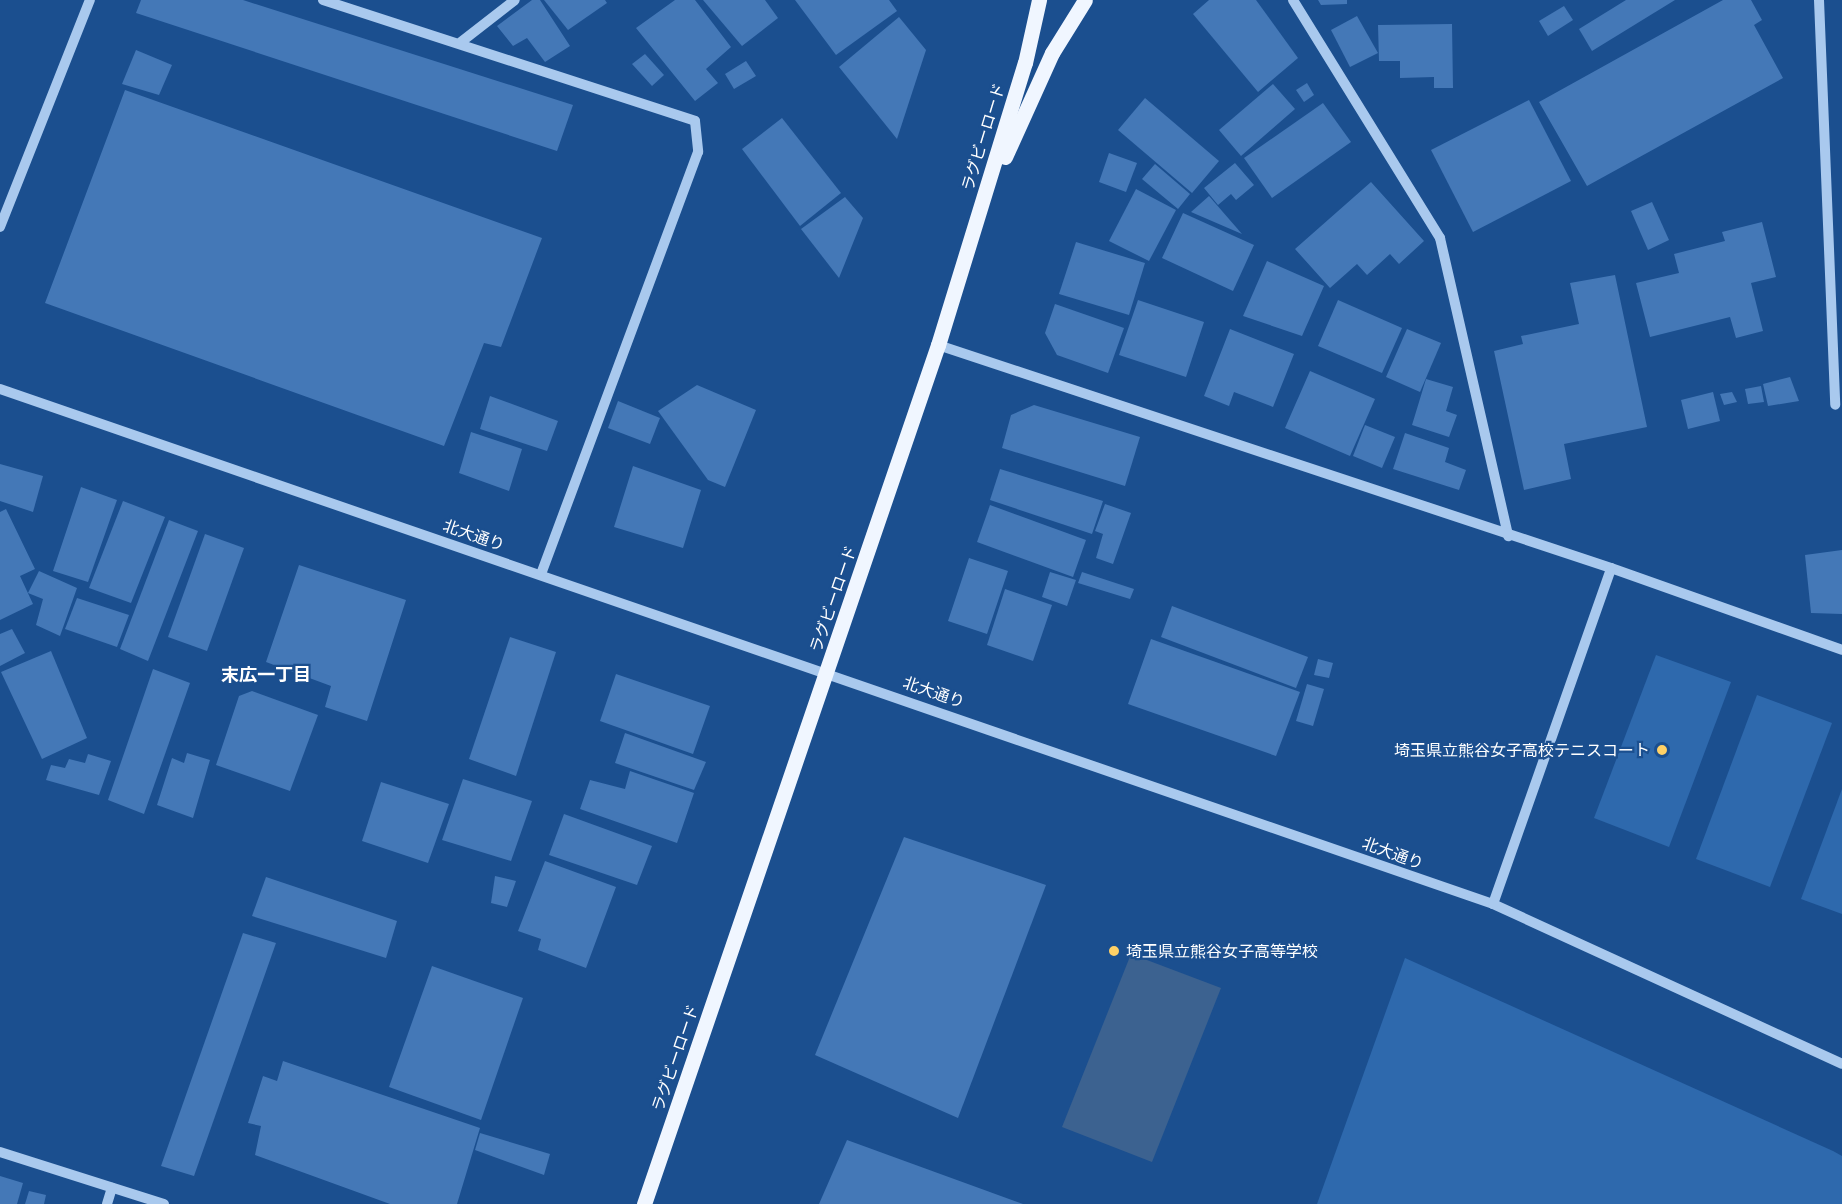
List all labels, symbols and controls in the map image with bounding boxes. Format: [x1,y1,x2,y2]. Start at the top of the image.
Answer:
street label: ラグビーロード [957,81,1009,193]
street label: 北大通り [441,516,507,554]
street label: ラグビーロード [806,543,860,655]
district label: 末広一丁目 [221,663,311,685]
street label: 北大通り [901,673,967,711]
place label: 埼玉県立熊谷女子高校テニスコート [1394,740,1650,760]
marker: 埼玉県立熊谷女子高校テニスコート [1655,743,1669,757]
street label: 北大通り [1360,833,1426,873]
place label: 埼玉県立熊谷女子高等学校 [1126,941,1318,961]
marker: 埼玉県立熊谷女子高等学校 [1107,944,1121,958]
street label: ラグビーロード [648,1002,702,1114]

